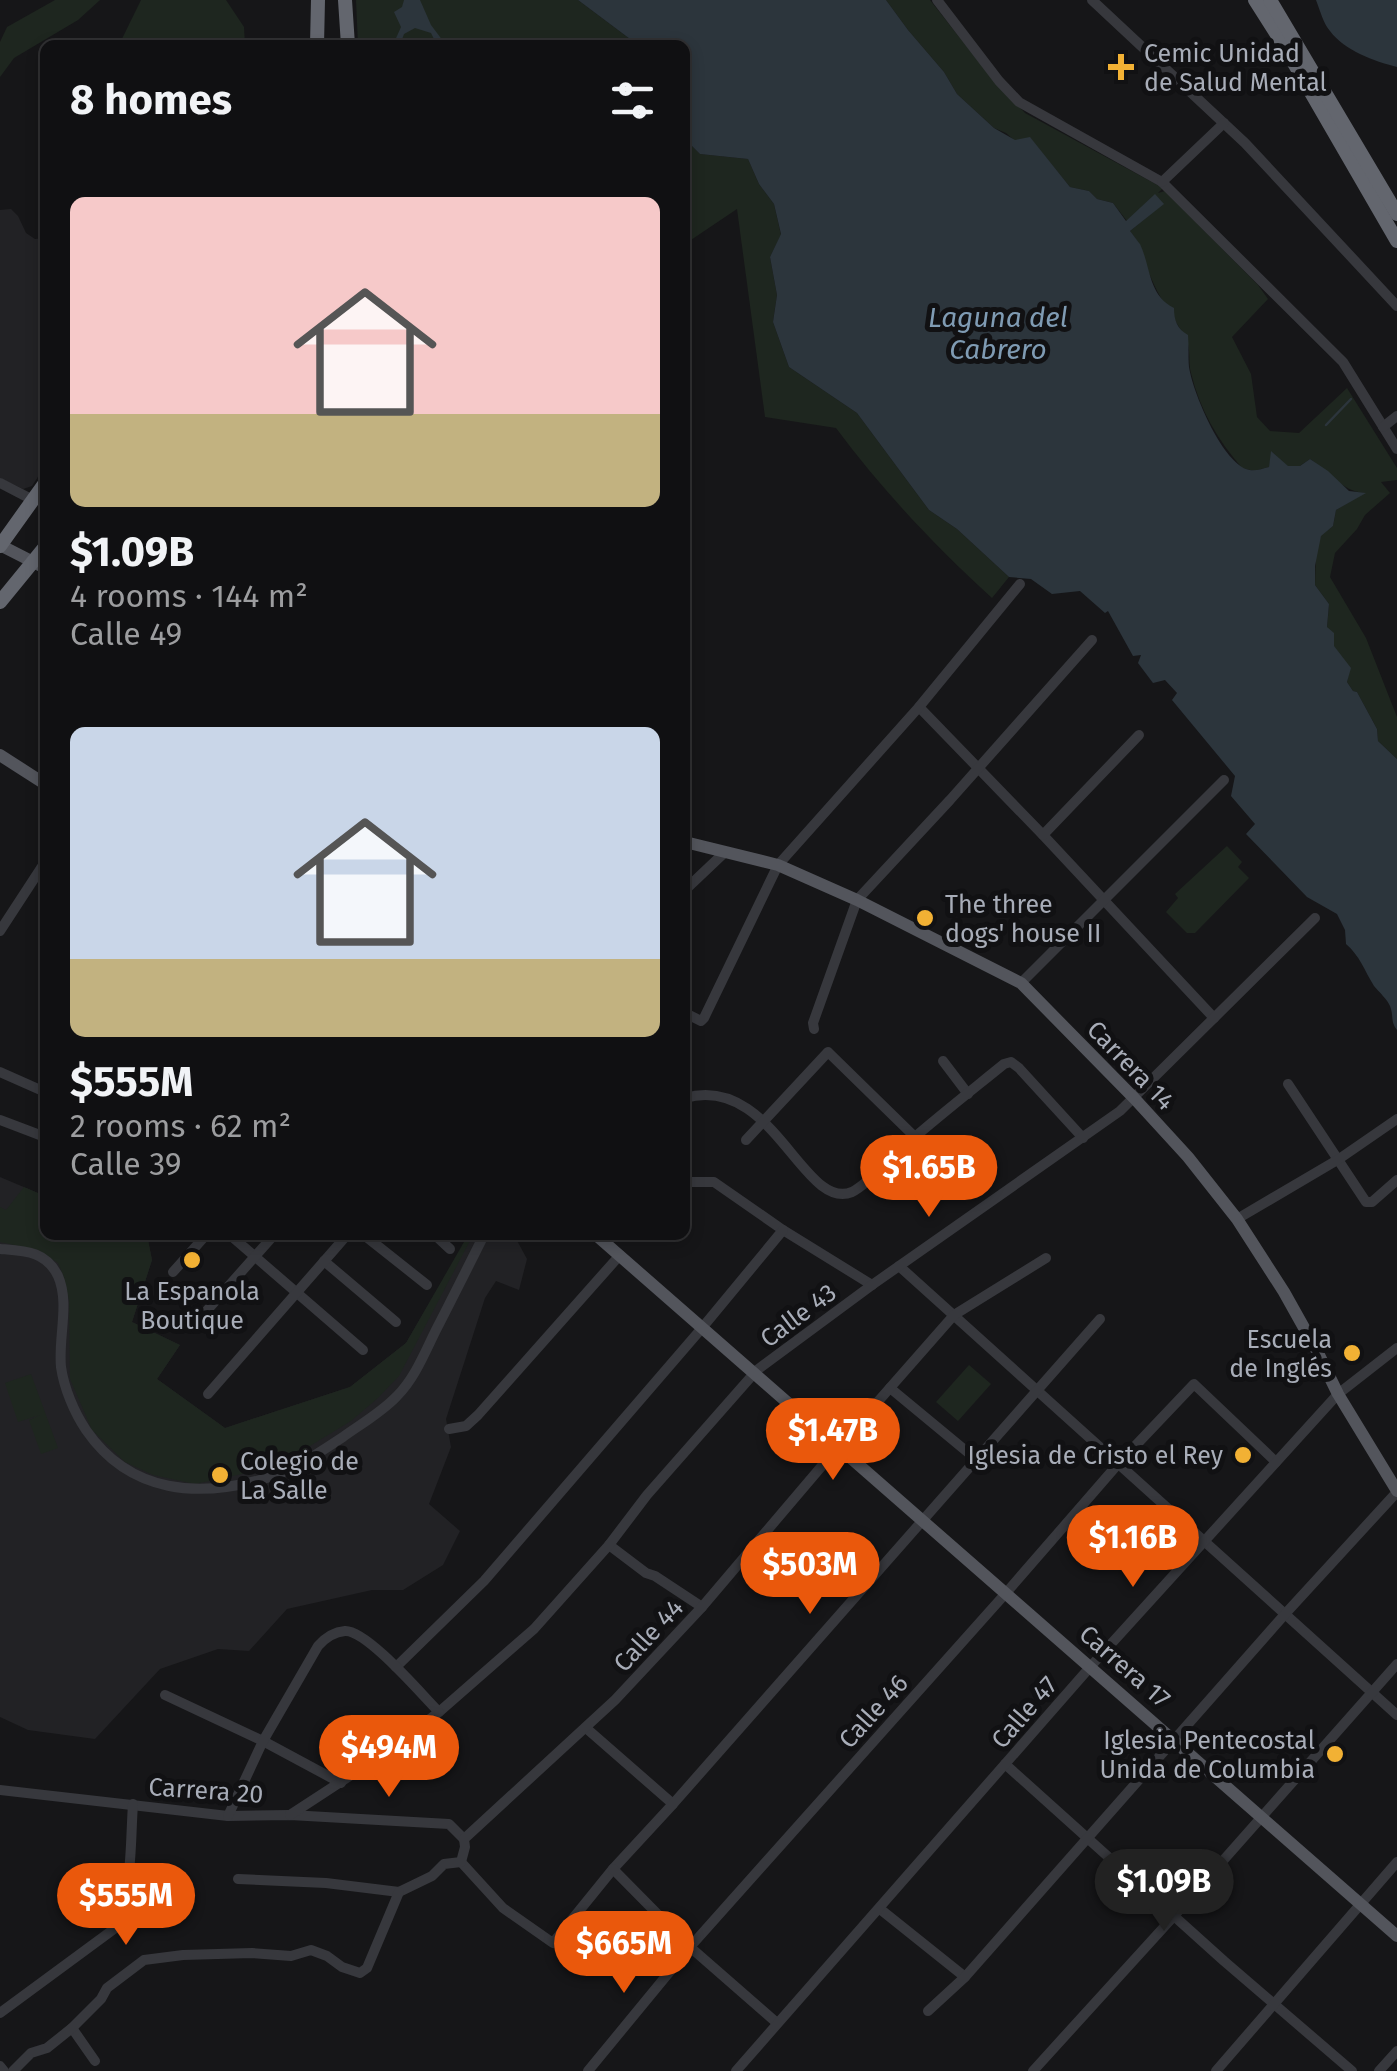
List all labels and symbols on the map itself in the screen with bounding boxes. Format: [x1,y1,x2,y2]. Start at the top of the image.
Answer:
place label: Cemic Unidad de Salud Mental [1144,39,1327,98]
marker: Cemic Unidad de Salud Mental [1108,54,1134,80]
water label: Laguna del Cabrero [928,301,1068,366]
place label: The three dogs' house II [945,890,1101,949]
marker: The three dogs' house II [914,907,936,929]
street label: Carrera 14 [1080,1015,1180,1117]
pin: $1.65B [848,1135,1010,1220]
marker: La Espanola Boutique [181,1249,203,1271]
place label: La Espanola Boutique [124,1277,260,1336]
street label: Calle 43 [755,1278,842,1354]
place label: Escuela de Inglés [1229,1325,1332,1384]
marker: Escuela de Inglés [1341,1342,1363,1364]
pin: $1.47B [752,1398,914,1483]
place label: Iglesia de Cristo el Rey [968,1441,1224,1471]
marker: Iglesia de Cristo el Rey [1232,1444,1254,1466]
place label: Colegio de La Salle [240,1447,359,1506]
marker: Colegio de La Salle [209,1464,231,1486]
pin: $1.16B [1052,1505,1214,1590]
pin: $503M [740,1532,880,1617]
street label: Calle 44 [608,1593,690,1678]
street label: Carrera 17 [1073,1619,1176,1714]
street label: Calle 46 [833,1669,915,1755]
street label: Calle 47 [985,1670,1064,1755]
pin: $494M [319,1715,459,1800]
place label: Iglesia Pentecostal Unida de Columbia [1099,1726,1315,1785]
marker: Iglesia Pentecostal Unida de Columbia [1324,1743,1346,1765]
street label: Carrera 20 [148,1772,264,1810]
pin: $1.09B [1083,1849,1245,1934]
pin: $555M [56,1863,196,1948]
pin: $665M [554,1911,694,1996]

